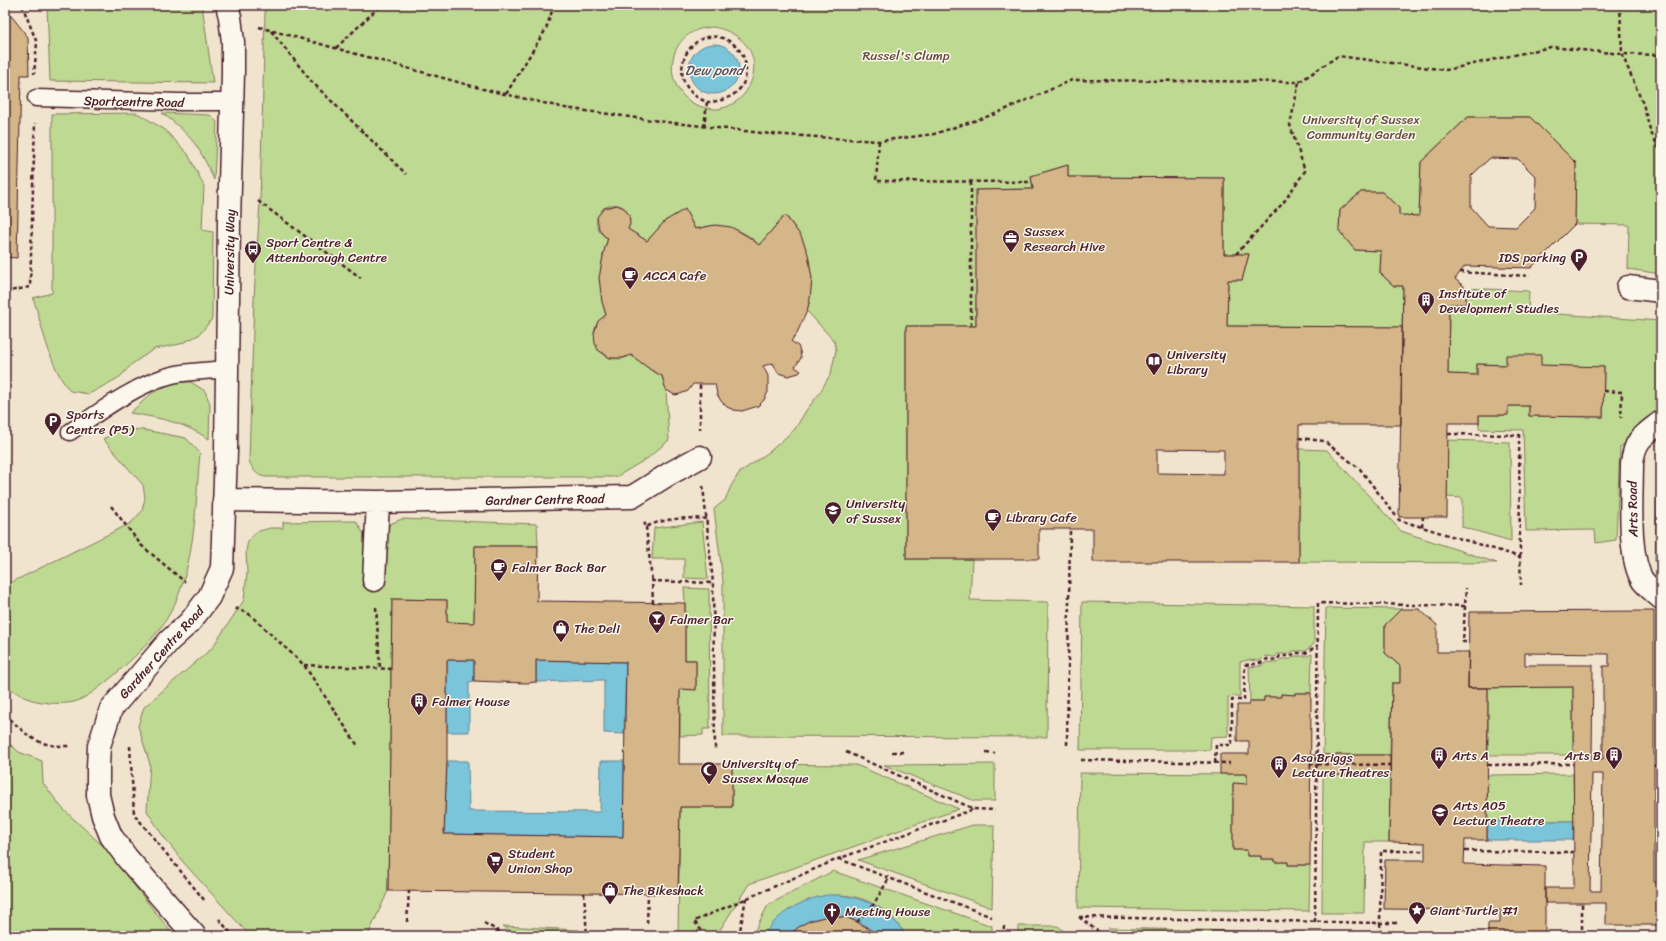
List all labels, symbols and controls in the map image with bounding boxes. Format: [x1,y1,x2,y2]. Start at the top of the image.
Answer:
park label: Russel's Clump [862,44,950,67]
water label: Dew pond [685,58,747,83]
street label: Sportcentre Road [84,89,186,114]
park label: University of Sussex Community Garden [1302,108,1420,146]
street label: University Way [217,209,242,295]
place label: Sussex Research Hive [1024,220,1106,258]
office icon: Sussex Research Hive [1001,228,1021,253]
place label: Sport Centre & Attenborough Centre [265,231,387,269]
bus stop icon: Sport Centre & Attenborough Centre [243,239,263,264]
place label: IDS parking [1498,246,1566,269]
parking icon: IDS parking [1569,247,1589,272]
place label: ACCA Cafe [642,264,707,287]
cafe icon: ACCA Cafe [620,265,640,290]
place label: Institute of Development Studies [1438,282,1559,320]
building icon: Institute of Development Studies [1416,290,1436,315]
place label: University Library [1167,343,1227,381]
library icon: University Library [1144,351,1164,376]
place label: Sports Centre (P5) [66,403,135,441]
parking icon: Sports Centre (P5) [43,411,63,436]
street label: Arts Road [1620,480,1645,538]
street label: Gardner Centre Road [485,487,606,512]
place label: University of Sussex [846,492,906,530]
school or university icon: University of Sussex [823,500,843,525]
place label: Library Cafe [1006,506,1077,529]
cafe icon: Library Cafe [983,507,1003,532]
place label: Falmer Back Bar [512,556,607,579]
cafe icon: Falmer Back Bar [489,557,509,582]
street label: Gardner Centre Road [113,600,211,704]
place label: Falmer Bar [670,608,733,631]
bar icon: Falmer Bar [647,609,667,634]
place label: The Deli [574,617,620,640]
shop icon: The Deli [551,618,571,643]
place label: Falmer House [432,690,510,713]
building icon: Falmer House [409,691,429,716]
place label: Arts A [1451,744,1489,767]
place label: Arts B [1564,744,1601,767]
building icon: Arts A [1429,745,1449,770]
building icon: Arts B [1604,745,1624,770]
place label: Asa Briggs Lecture Theatres [1291,746,1390,784]
place label: University of Sussex Mosque [722,752,809,790]
building icon: Asa Briggs Lecture Theatres [1269,754,1289,779]
mosque icon: University of Sussex Mosque [699,760,719,785]
place label: Arts A05 Lecture Theatre [1452,794,1544,832]
school or university icon: Arts A05 Lecture Theatre [1430,802,1450,827]
place label: Student Union Shop [508,842,573,880]
supermarket icon: Student Union Shop [485,850,505,875]
place label: The Bikeshack [623,879,704,902]
shop icon: The Bikeshack [600,880,620,905]
place label: Giant Turtle #1 [1430,899,1518,922]
place label: Meeting House [845,900,930,923]
place icon: Giant Turtle #1 [1407,900,1427,925]
church icon: Meeting House [822,901,842,926]

